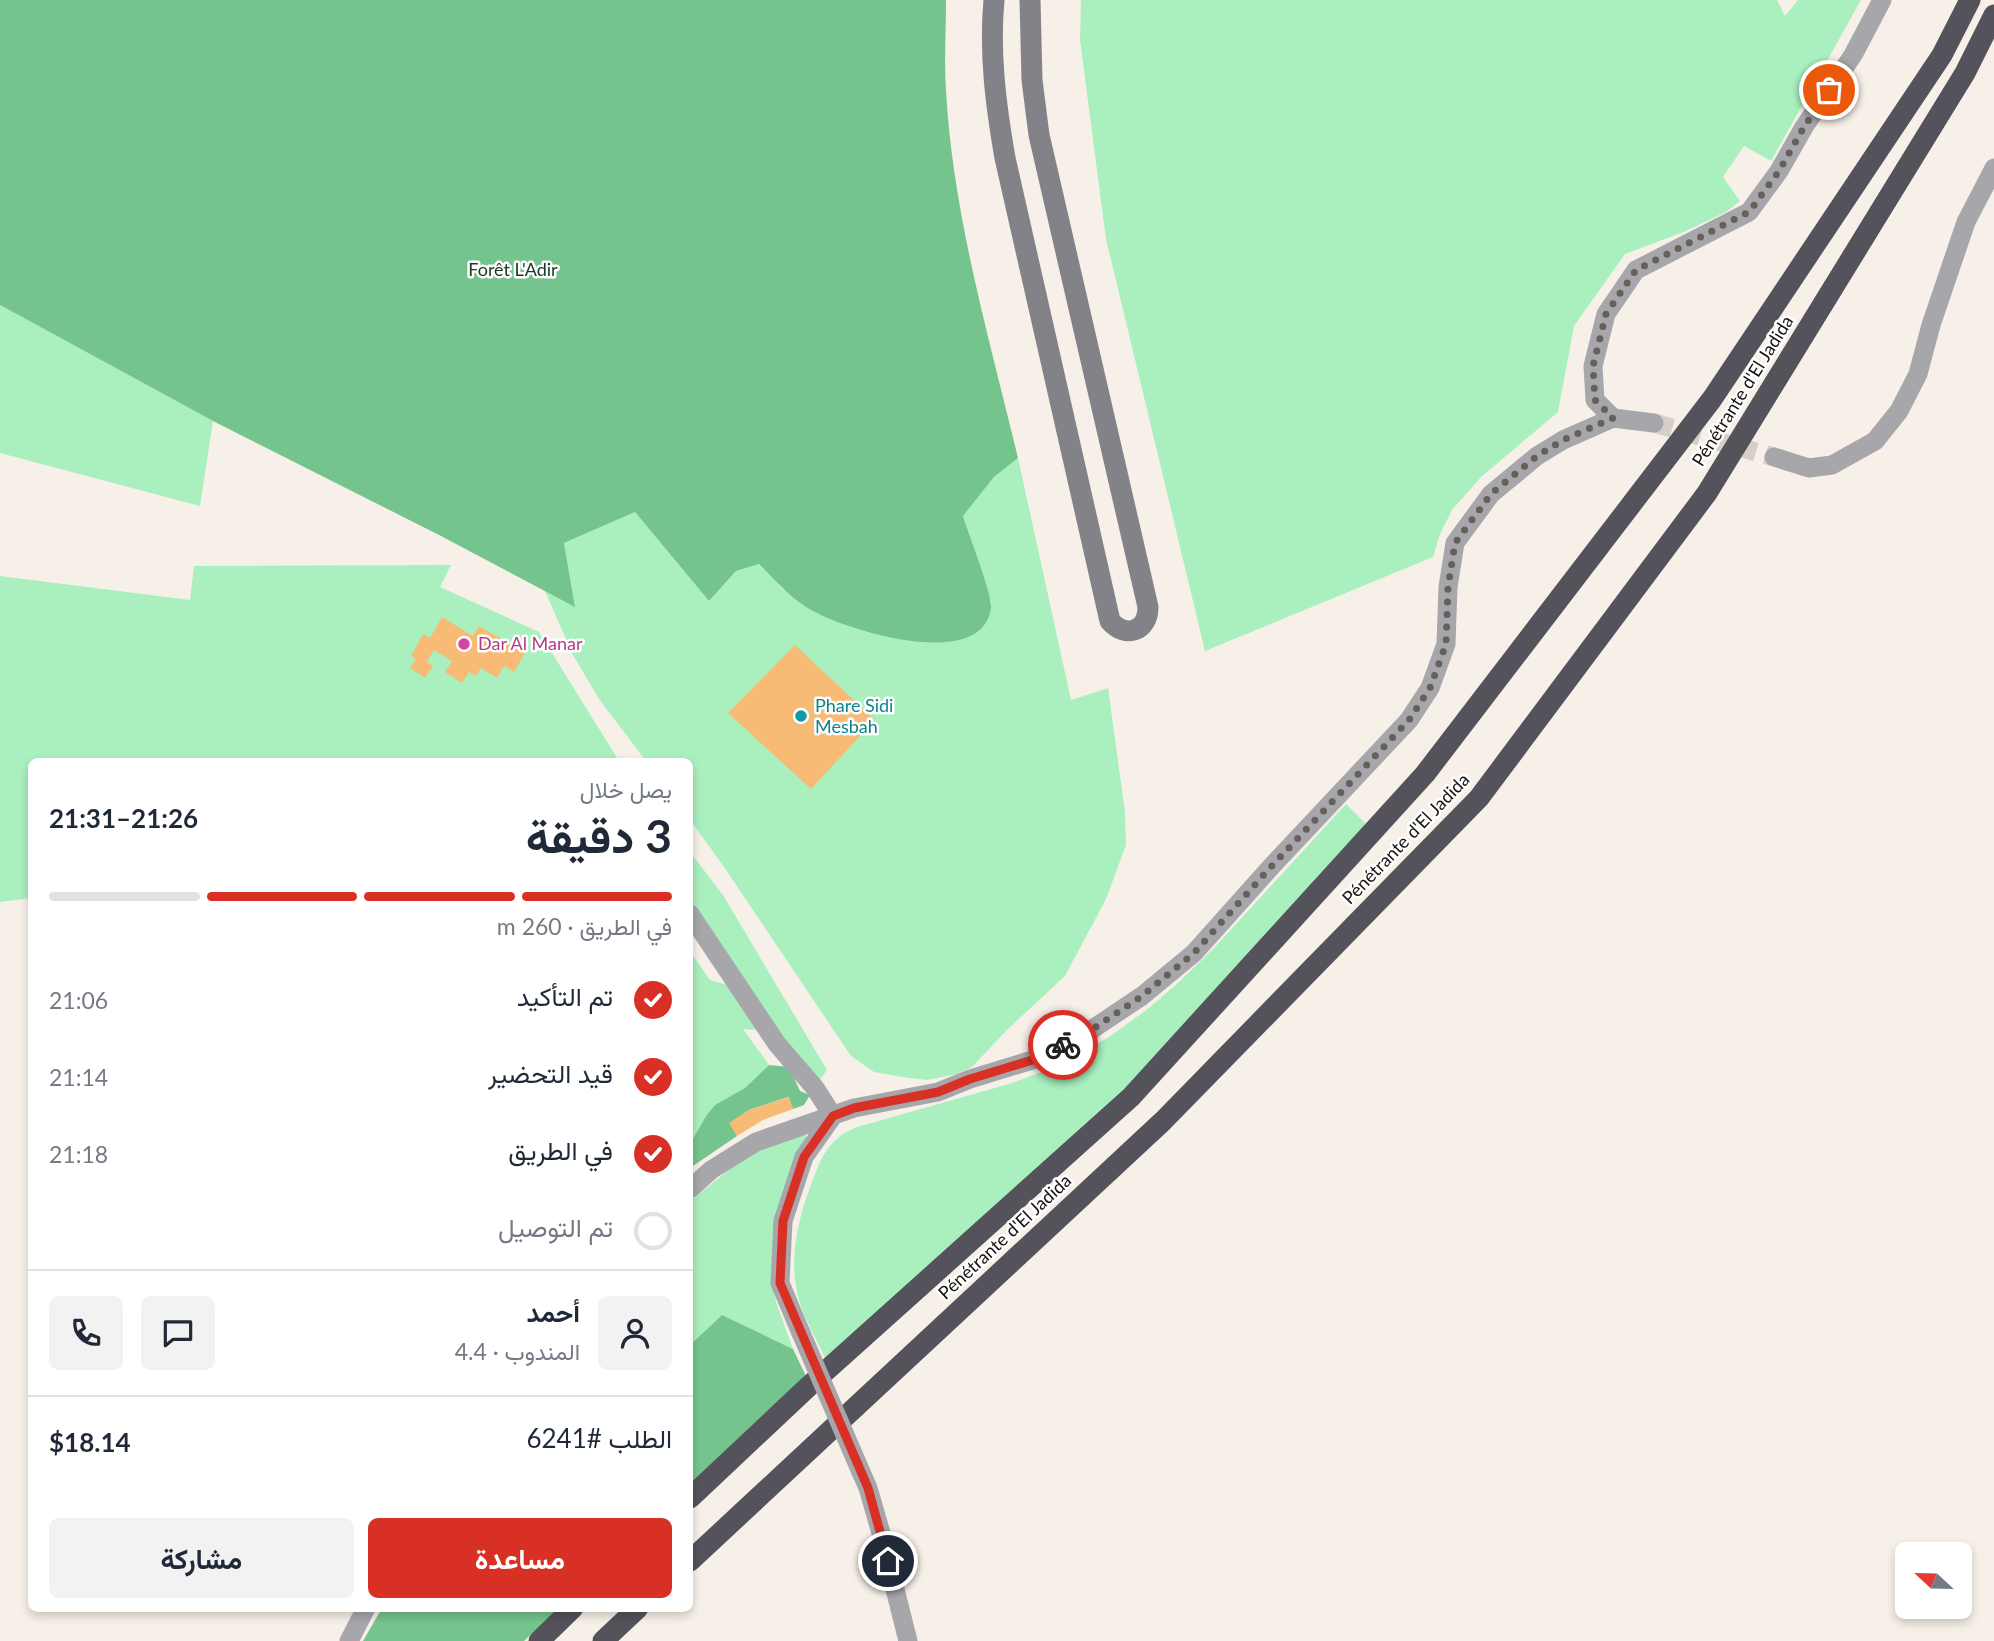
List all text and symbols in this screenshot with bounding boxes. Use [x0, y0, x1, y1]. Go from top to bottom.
pin [1799, 60, 1859, 120]
icon: bag [1810, 71, 1848, 109]
park label: Forêt L'Adir [468, 258, 558, 280]
street label: Pénétrante d'El Jadida [1687, 311, 1797, 470]
place label: Dar Al Manar [478, 632, 583, 654]
marker: Dar Al Manar [456, 636, 472, 652]
place label: Phare Sidi Mesbah [815, 694, 893, 737]
marker: Phare Sidi Mesbah [793, 708, 809, 724]
street label: Pénétrante d'El Jadida [1337, 768, 1473, 908]
text: يصل خلال [580, 775, 672, 803]
text: 21:26–21:31 [49, 802, 198, 834]
text: 3 دقيقة [526, 808, 672, 863]
text: في الطريق · 260 m [497, 912, 672, 940]
text: تم التأكيد [517, 980, 613, 1012]
icon: check [634, 981, 672, 1019]
text: 21:06 [49, 986, 108, 1014]
courier [1028, 1010, 1098, 1080]
icon: bike [1044, 1026, 1082, 1064]
text: قيد التحضير [488, 1057, 613, 1089]
icon: check [634, 1058, 672, 1096]
text: 21:14 [49, 1063, 108, 1091]
text: في الطريق [508, 1134, 613, 1166]
icon: check [634, 1135, 672, 1173]
text: 21:18 [49, 1140, 108, 1168]
street label: Pénétrante d'El Jadida [933, 1169, 1075, 1304]
text: تم التوصيل [498, 1211, 613, 1243]
button: phone [49, 1296, 123, 1370]
button: chat [141, 1296, 215, 1370]
text: أحمد [527, 1296, 580, 1328]
button: person [598, 1296, 672, 1370]
text: المندوب · 4.4 [455, 1337, 580, 1365]
text: الطلب #6241 [526, 1422, 672, 1454]
text: $18.14 [49, 1426, 131, 1458]
button: مشاركة [49, 1518, 354, 1598]
button: مساعدة [368, 1518, 672, 1598]
pin [858, 1531, 918, 1591]
icon: home [869, 1542, 907, 1580]
north arrow [1895, 1542, 1972, 1619]
map controls [1895, 1542, 1972, 1619]

